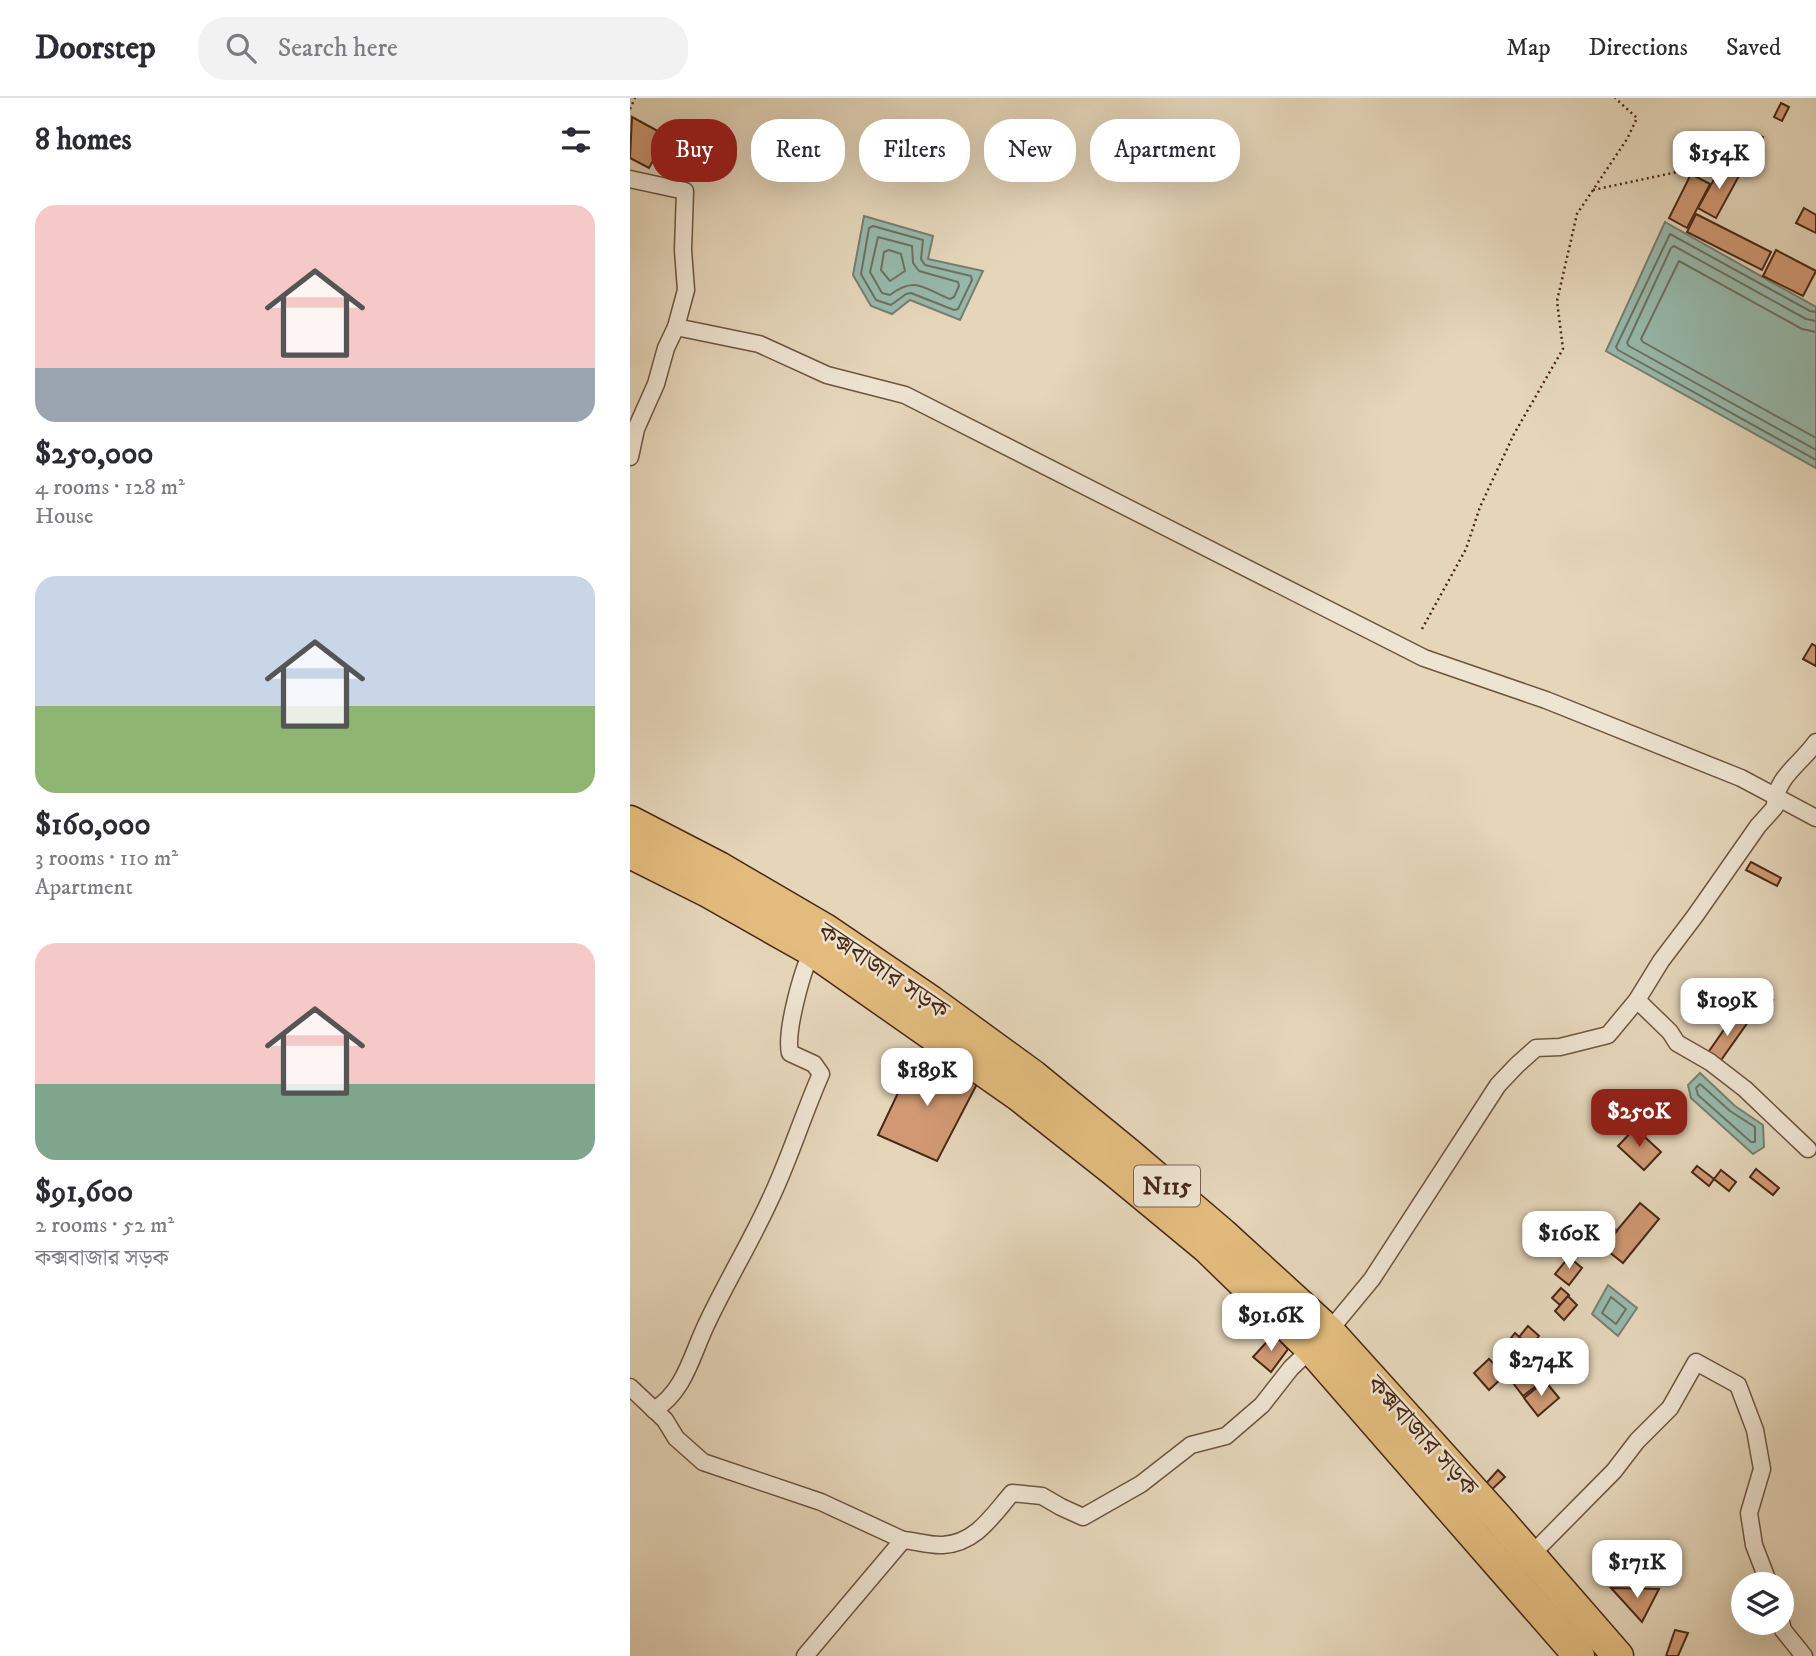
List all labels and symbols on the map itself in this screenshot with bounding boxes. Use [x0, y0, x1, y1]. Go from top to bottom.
pin: $154K [1670, 132, 1768, 191]
street label: কক্সবাজার সড়ক [810, 915, 956, 1028]
pin: $109K [1678, 978, 1776, 1038]
pin: $189K [878, 1048, 976, 1108]
pin: $250K [1590, 1090, 1688, 1149]
road number: N115 [1134, 1166, 1200, 1206]
pin: $160K [1520, 1212, 1618, 1271]
pin: $91.6K [1214, 1294, 1328, 1353]
pin: $274K [1492, 1338, 1590, 1398]
street label: কক্সবাজার সড়ক [1358, 1368, 1486, 1505]
pin: $171K [1588, 1540, 1686, 1600]

